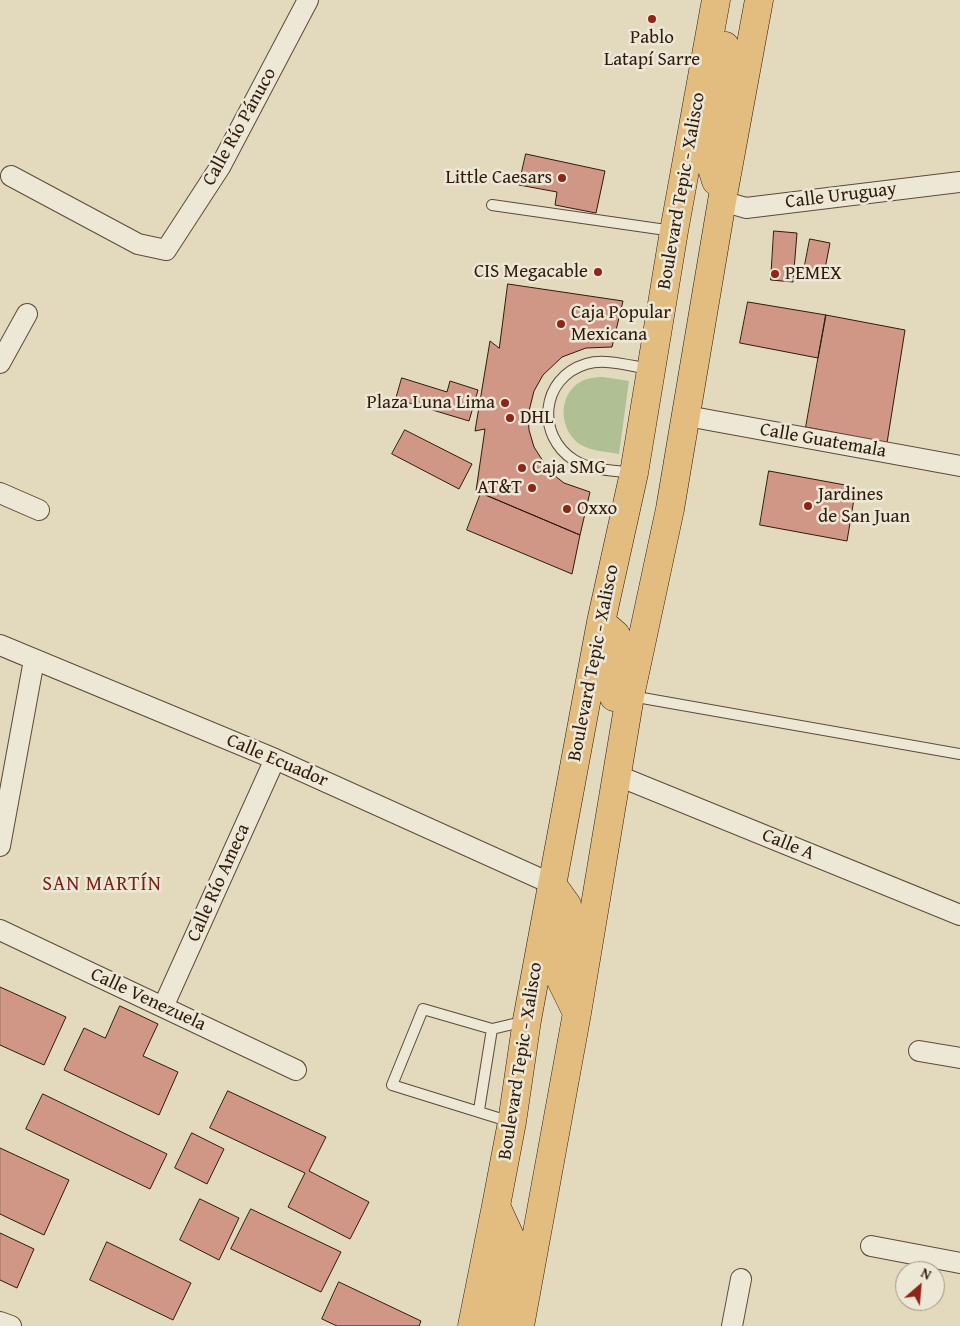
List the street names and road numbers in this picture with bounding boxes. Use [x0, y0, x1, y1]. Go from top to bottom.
street label: Calle Río Pánuco [198, 64, 282, 190]
street label: Boulevard Tepic - Xalisco [653, 91, 711, 291]
street label: Calle Uruguay [784, 178, 898, 214]
street label: Calle Guatemala [758, 419, 888, 463]
street label: Boulevard Tepic - Xalisco [564, 563, 624, 763]
street label: Calle Ecuador [223, 729, 331, 793]
street label: Calle Río Ameca [183, 821, 255, 945]
street label: Calle A [758, 824, 818, 866]
street label: Boulevard Tepic - Xalisco [494, 961, 548, 1161]
street label: Calle Venezuela [87, 963, 209, 1037]

